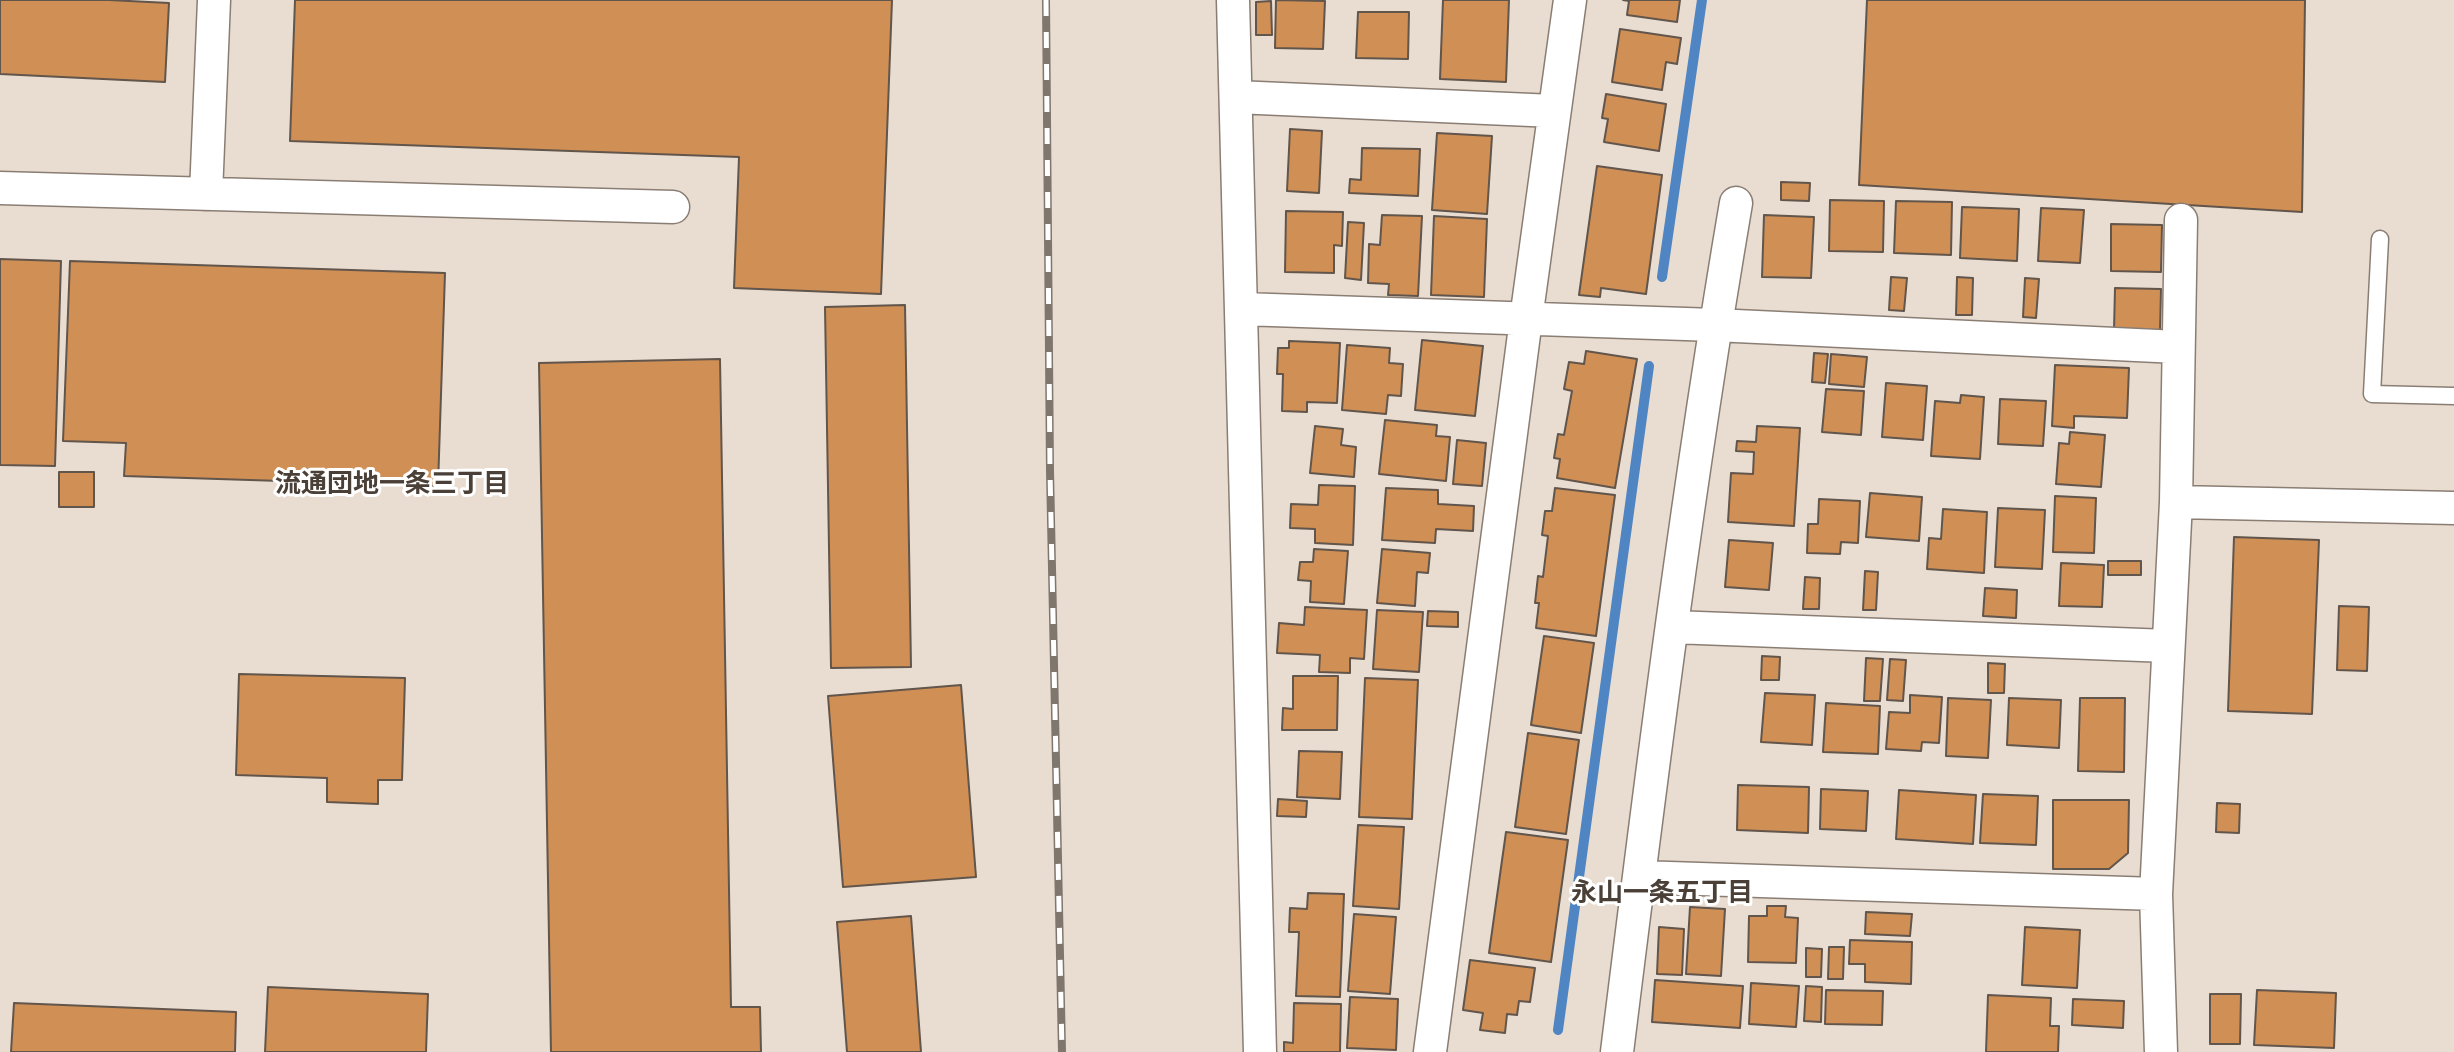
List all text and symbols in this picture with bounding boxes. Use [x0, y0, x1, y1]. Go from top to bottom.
district label: 流通団地一条三丁目 [275, 469, 509, 501]
district label: 永山一条五丁目 [1571, 878, 1753, 910]

